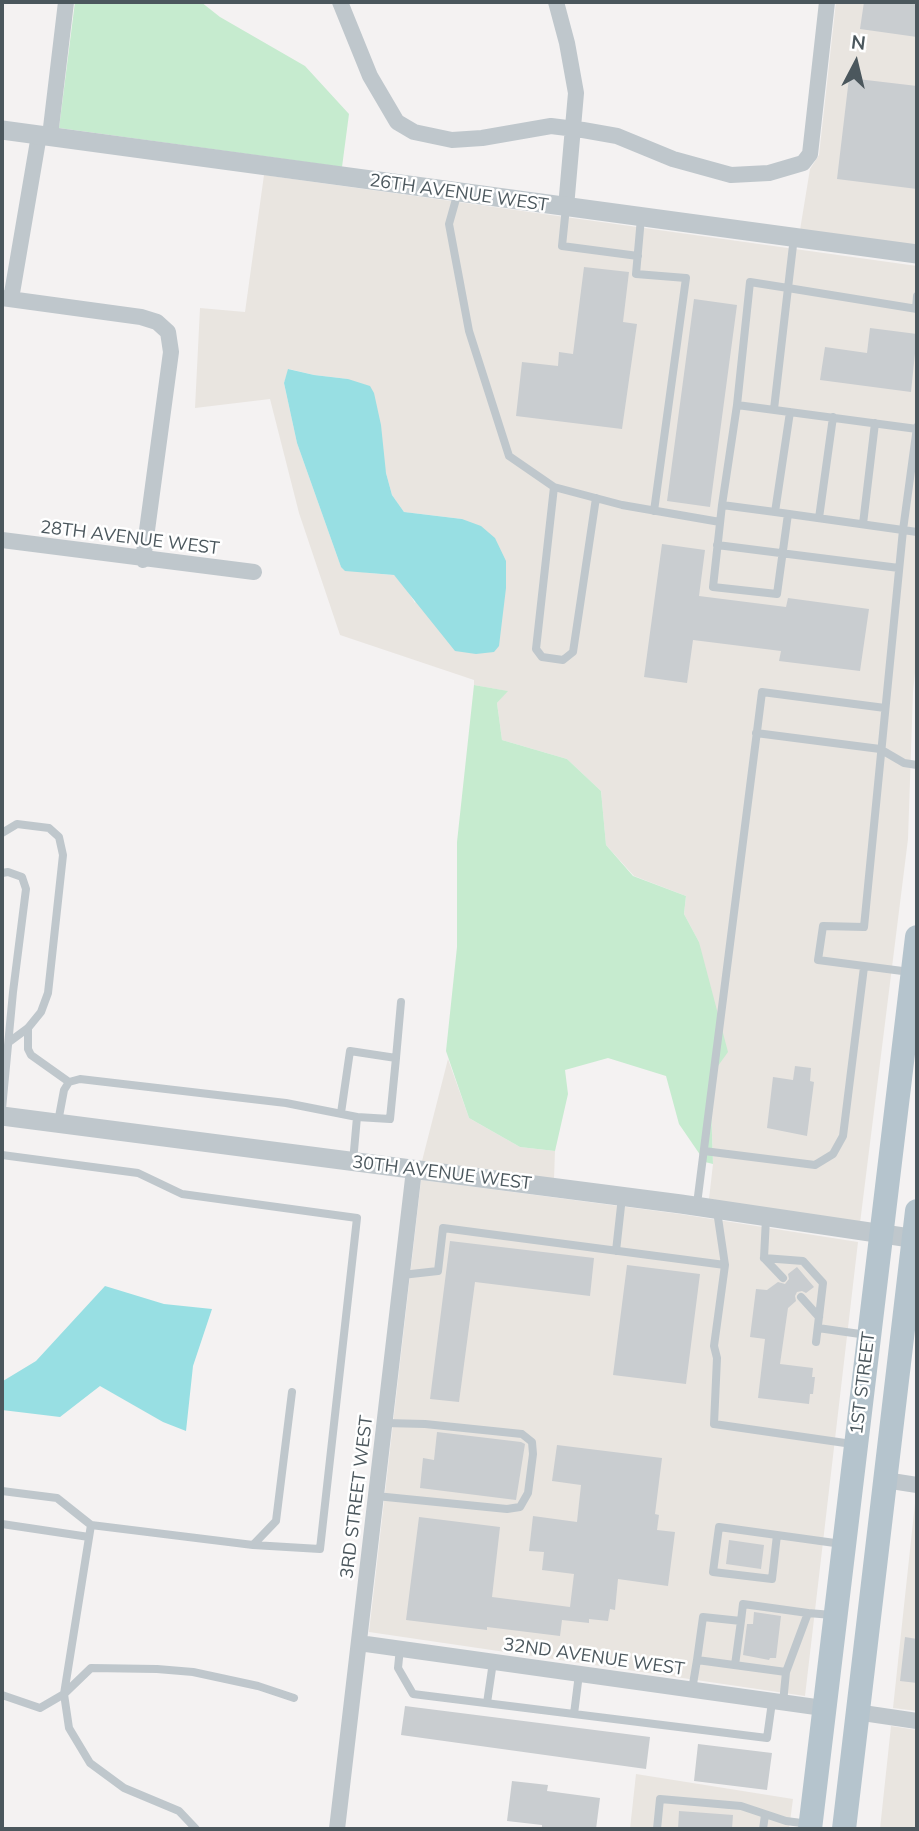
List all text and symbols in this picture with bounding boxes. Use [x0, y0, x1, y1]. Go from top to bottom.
north arrow [821, 28, 891, 98]
text: N [850, 29, 867, 55]
street label: 26TH AVENUE WEST [368, 170, 550, 216]
street label: 28TH AVENUE WEST [39, 516, 221, 560]
street label: 30TH AVENUE WEST [351, 1151, 533, 1195]
street label: 1ST STREET [846, 1330, 880, 1436]
street label: 3RD STREET WEST [336, 1414, 378, 1580]
street label: 32ND AVENUE WEST [502, 1634, 686, 1680]

